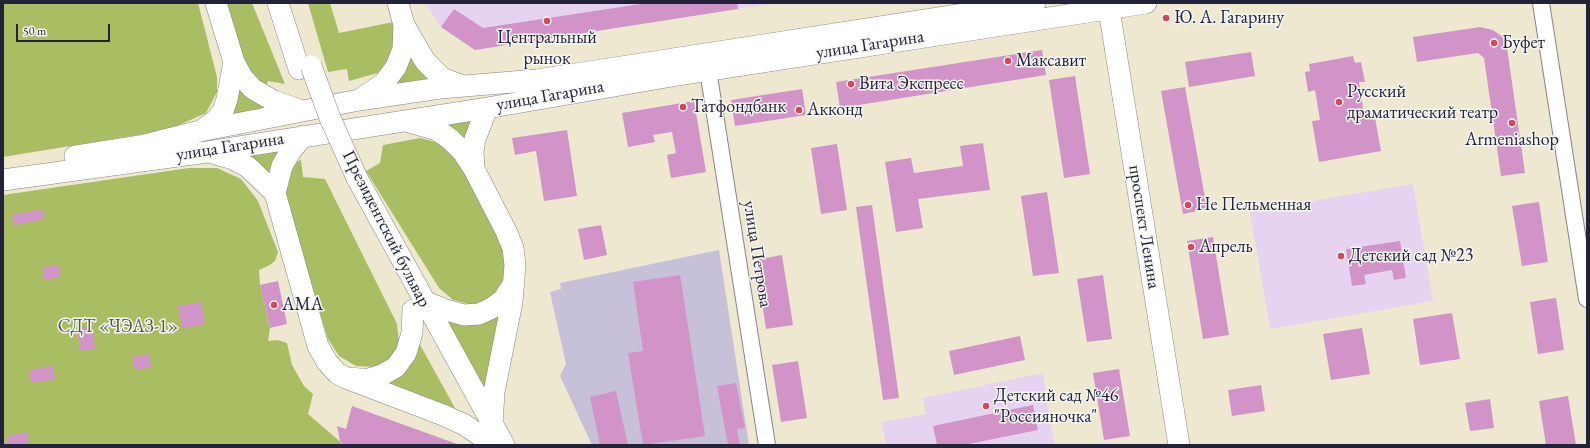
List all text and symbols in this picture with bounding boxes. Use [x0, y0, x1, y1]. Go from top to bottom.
place label: Ю. А. Гагарину [1174, 7, 1284, 29]
marker: Ю. А. Гагарину [1161, 13, 1171, 23]
scale bar [18, 16, 112, 42]
marker: Центральный рынок [542, 16, 552, 26]
text: 50 m [23, 23, 46, 39]
street label: улица Гагарина [814, 26, 926, 64]
place label: Центральный рынок [497, 27, 597, 70]
place label: Буфет [1502, 32, 1545, 54]
marker: Буфет [1489, 38, 1499, 48]
place label: Максавит [1016, 50, 1086, 72]
marker: Максавит [1003, 56, 1013, 66]
place label: Вита Экспресс [859, 73, 964, 95]
street label: улица Гагарина [494, 76, 606, 116]
marker: Вита Экспресс [846, 79, 856, 89]
place label: Русский драматический театр [1347, 81, 1498, 124]
place label: Татфондбанк [691, 96, 786, 118]
marker: Русский драматический театр [1334, 97, 1344, 107]
place label: Акконд [807, 99, 863, 121]
marker: Татфондбанк [678, 102, 688, 112]
marker: Акконд [794, 105, 804, 115]
marker: Armeniashop [1507, 118, 1517, 128]
street label: улица Гагарина [174, 128, 286, 166]
place label: Armeniashop [1465, 129, 1559, 151]
street label: Президентский бульвар [337, 147, 435, 311]
street label: проспект Ленина [1124, 163, 1164, 291]
place label: Не Пельменная [1196, 194, 1311, 216]
street label: улица Петрова [738, 199, 776, 309]
marker: Не Пельменная [1183, 200, 1193, 210]
place label: Апрель [1199, 236, 1253, 258]
marker: Апрель [1186, 242, 1196, 252]
place label: Детский сад №23 [1349, 245, 1473, 267]
marker: Детский сад №23 [1336, 251, 1346, 261]
place label: АМА [282, 294, 323, 316]
marker: АМА [269, 300, 279, 310]
park label: СДТ «ЧЭАЗ-1» [58, 316, 178, 338]
place label: Детский сад №46 "Россияночка" [994, 385, 1118, 428]
marker: Детский сад №46 "Россияночка" [981, 401, 991, 411]

